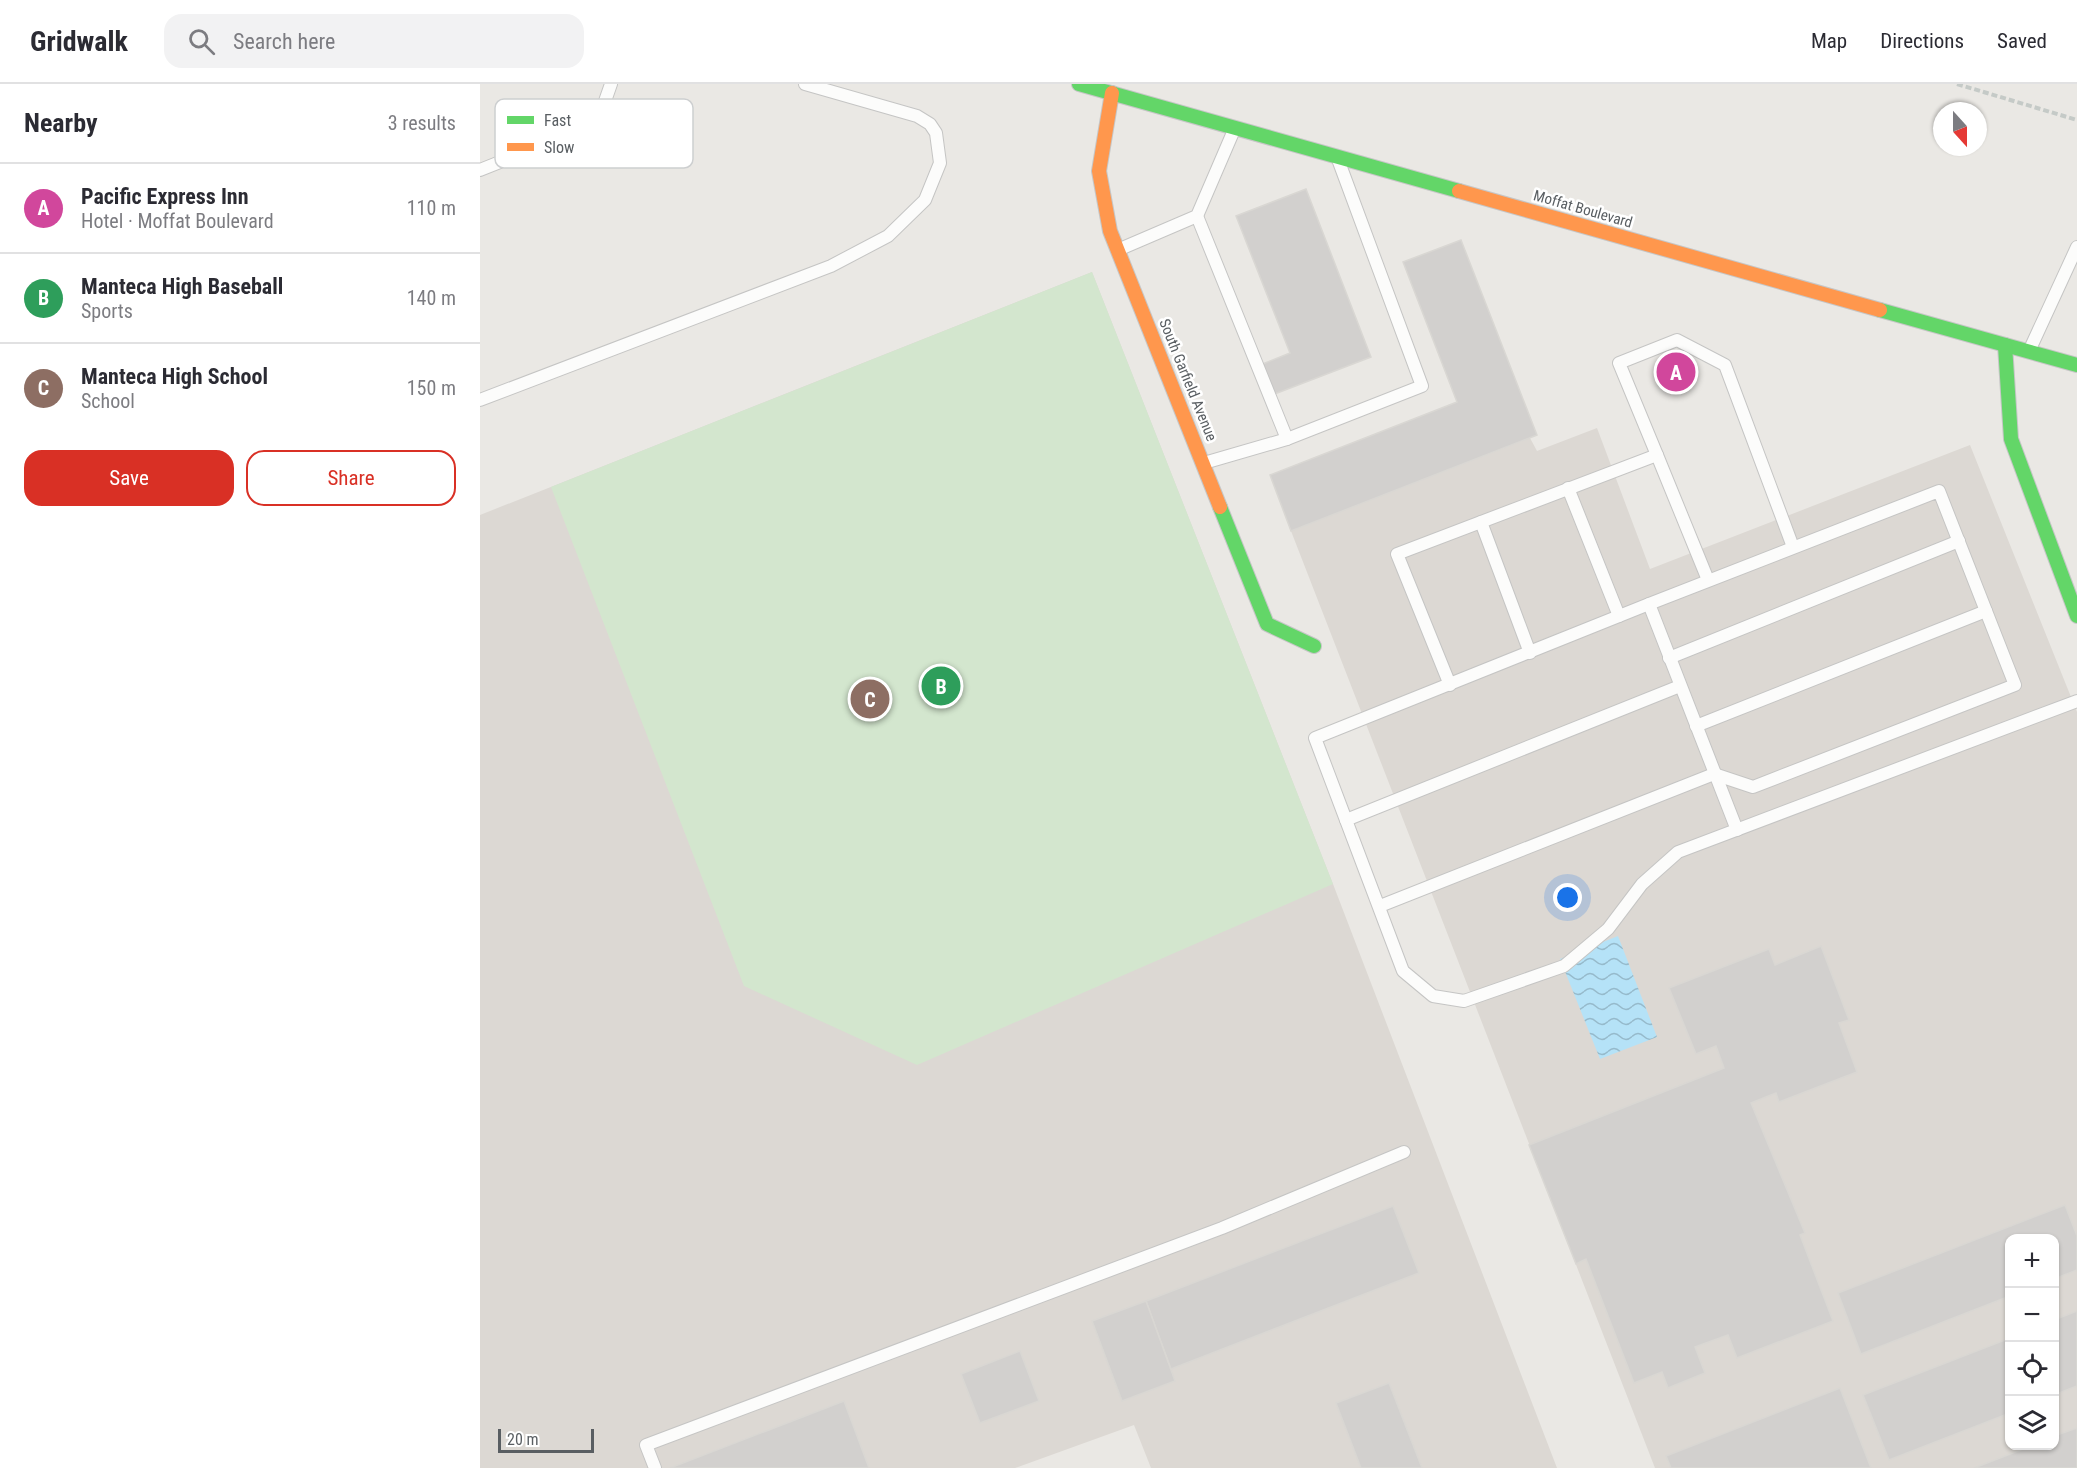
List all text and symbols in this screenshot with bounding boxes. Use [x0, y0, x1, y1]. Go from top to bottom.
search box [164, 14, 584, 68]
text: Gridwalk [30, 25, 128, 58]
icon: search [185, 25, 218, 58]
text: Search here [233, 29, 335, 54]
text: Map [1811, 29, 1847, 53]
text: Directions [1880, 29, 1964, 53]
text: Saved [1997, 29, 2047, 53]
legend [495, 99, 693, 168]
north arrow [1933, 102, 1987, 156]
text: Nearby [24, 108, 98, 138]
text: 3 results [388, 111, 456, 135]
text: Fast [544, 111, 571, 130]
text: Slow [544, 138, 574, 157]
text: Pacific Express Inn [81, 184, 248, 209]
street label: Moffat Boulevard [1531, 186, 1635, 232]
text: A [38, 196, 49, 220]
text: 110 m [407, 196, 456, 220]
text: Hotel · Moffat Boulevard [81, 209, 274, 233]
text: Manteca High Baseball [81, 274, 283, 299]
text: B [38, 286, 49, 310]
text: 140 m [407, 286, 456, 310]
text: Sports [81, 299, 133, 323]
street label: South Garfield Avenue [1155, 316, 1221, 444]
pin: A [1656, 350, 1696, 394]
text: Manteca High School [81, 364, 268, 389]
text: C [38, 376, 49, 400]
text: 150 m [407, 376, 456, 400]
text: School [81, 389, 135, 413]
button: Save [24, 450, 234, 506]
button: Share [246, 450, 456, 506]
pin: B [922, 664, 960, 708]
pin: C [850, 676, 890, 722]
your location [1553, 883, 1582, 912]
map controls [2005, 1234, 2059, 1450]
button: + [2005, 1234, 2059, 1288]
button: − [2005, 1288, 2059, 1342]
button: locate [2005, 1342, 2059, 1396]
button: layers [2005, 1396, 2059, 1450]
scale bar [498, 1426, 594, 1454]
text: 20 m [507, 1430, 539, 1449]

